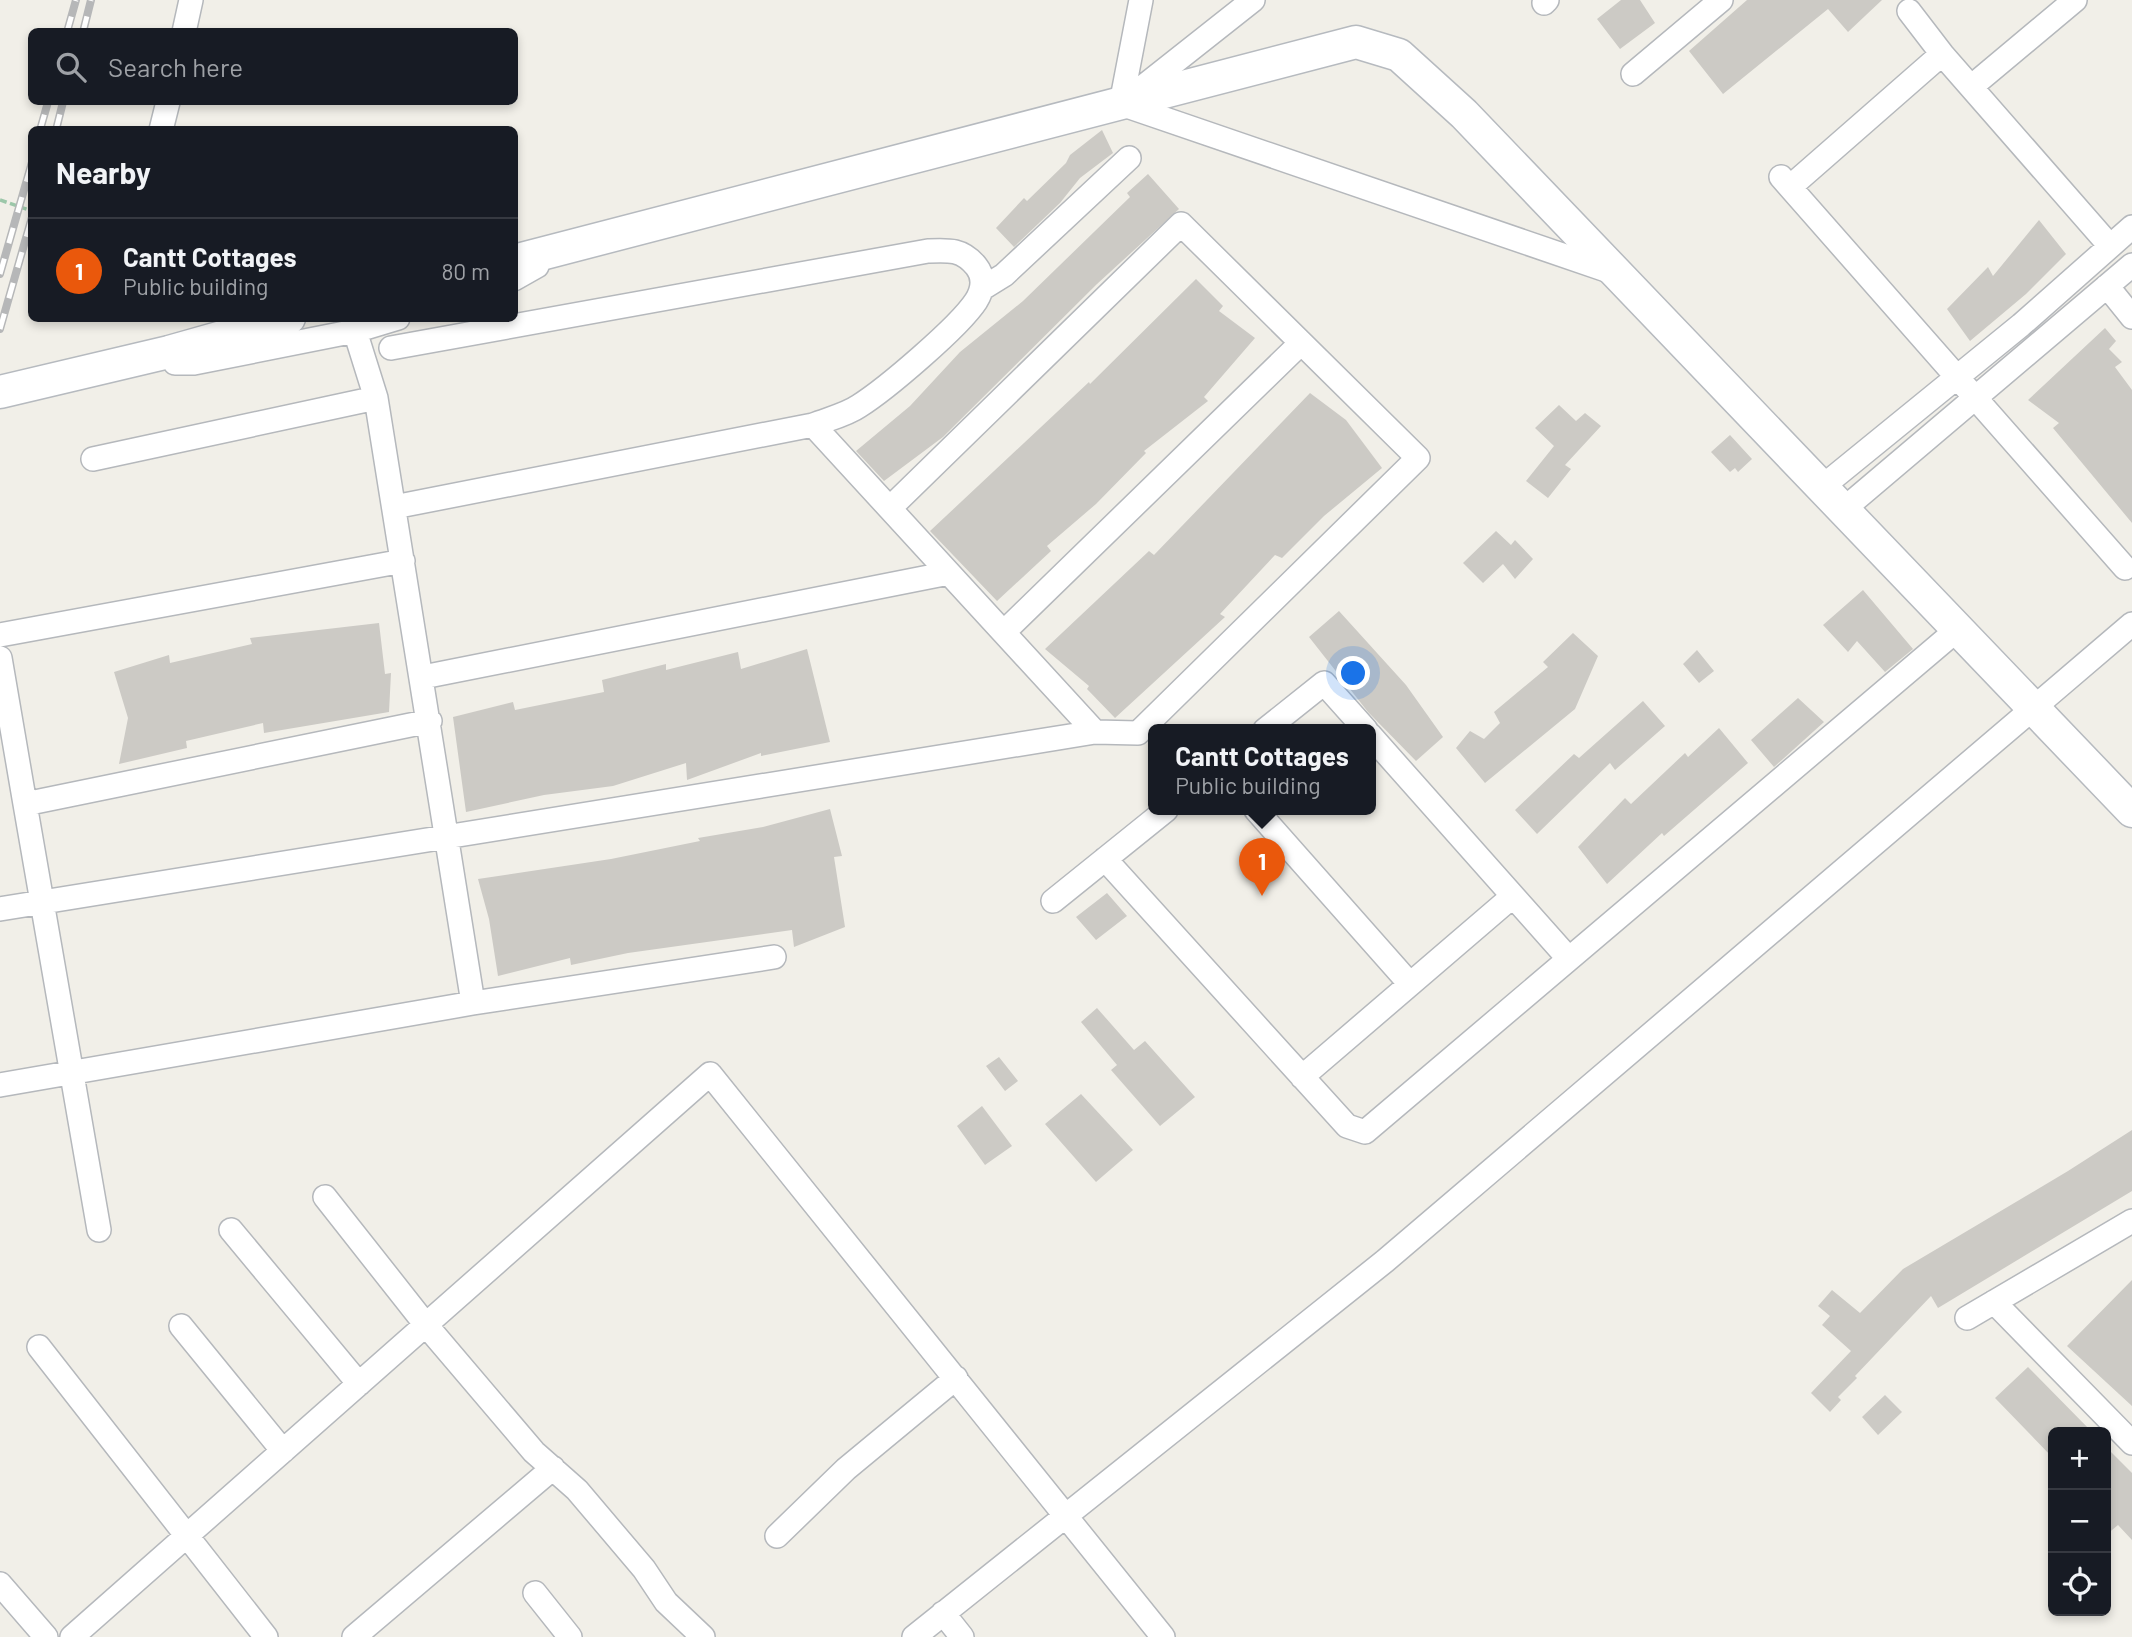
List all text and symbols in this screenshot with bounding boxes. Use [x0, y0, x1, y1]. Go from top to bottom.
search box [28, 28, 518, 105]
icon: search [52, 48, 90, 86]
text: Search here [108, 51, 243, 82]
text: Nearby [56, 154, 151, 190]
text: Cantt Cottages [123, 241, 297, 272]
text: 1 [75, 257, 83, 285]
text: 80 m [441, 257, 490, 285]
text: Public building [123, 272, 268, 300]
your location [1336, 656, 1370, 690]
popup [1148, 724, 1376, 815]
text: Cantt Cottages [1175, 740, 1349, 771]
text: Public building [1175, 771, 1321, 799]
pin: 1 [1239, 838, 1285, 896]
map controls [2048, 1427, 2111, 1616]
button: + [2048, 1427, 2111, 1490]
button: − [2048, 1490, 2111, 1553]
button: locate [2048, 1553, 2111, 1616]

